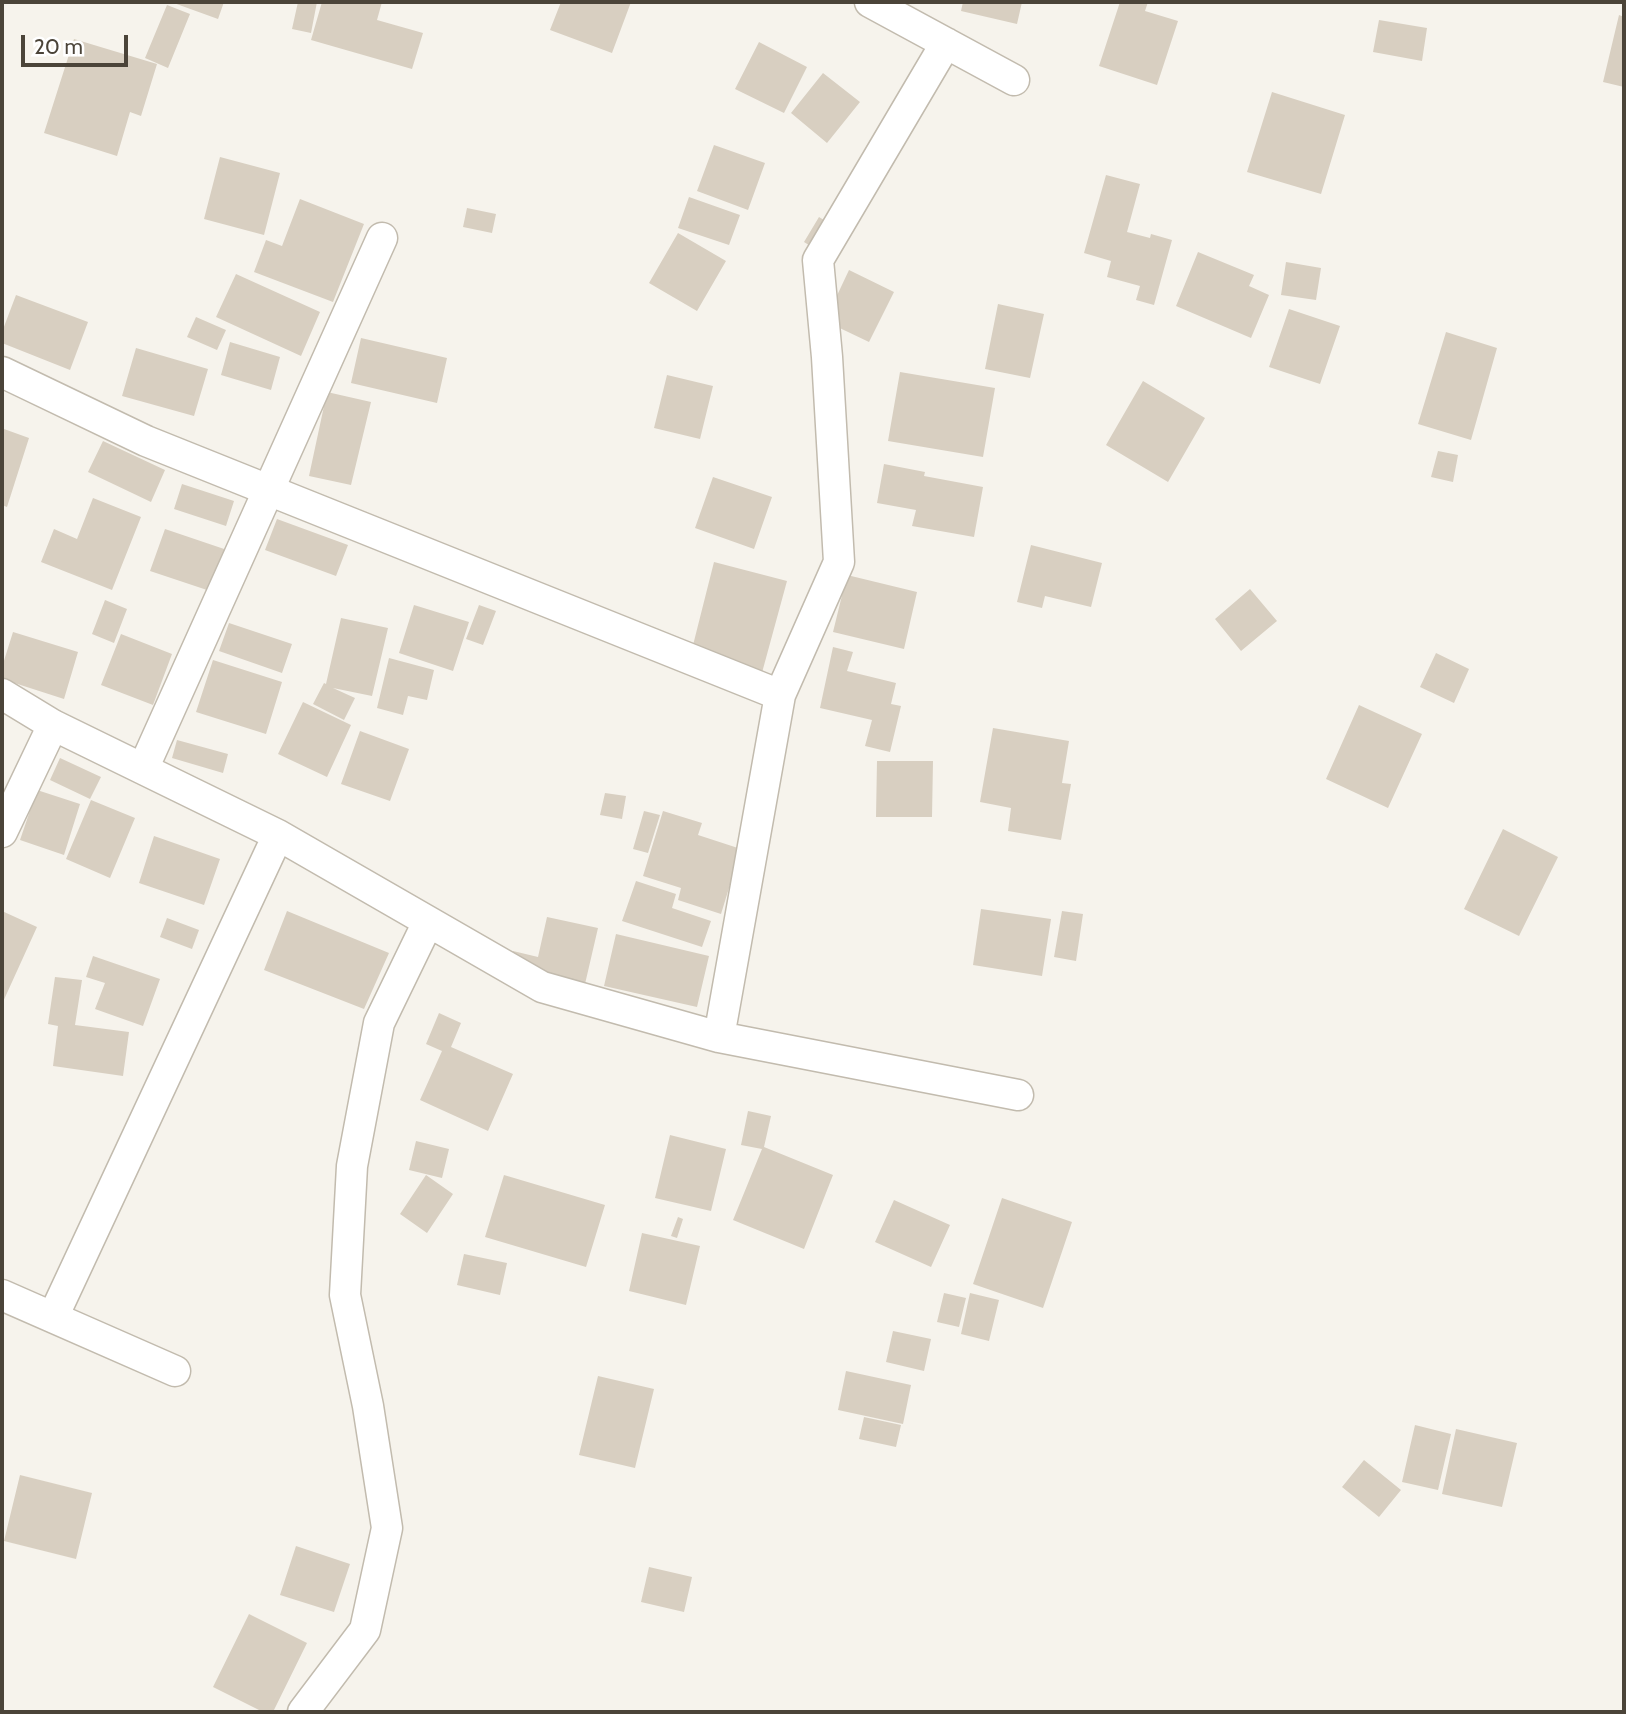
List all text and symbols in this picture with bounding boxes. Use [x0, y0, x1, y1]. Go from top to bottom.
scale bar [24, 21, 131, 65]
text: 20 m [34, 34, 83, 59]

